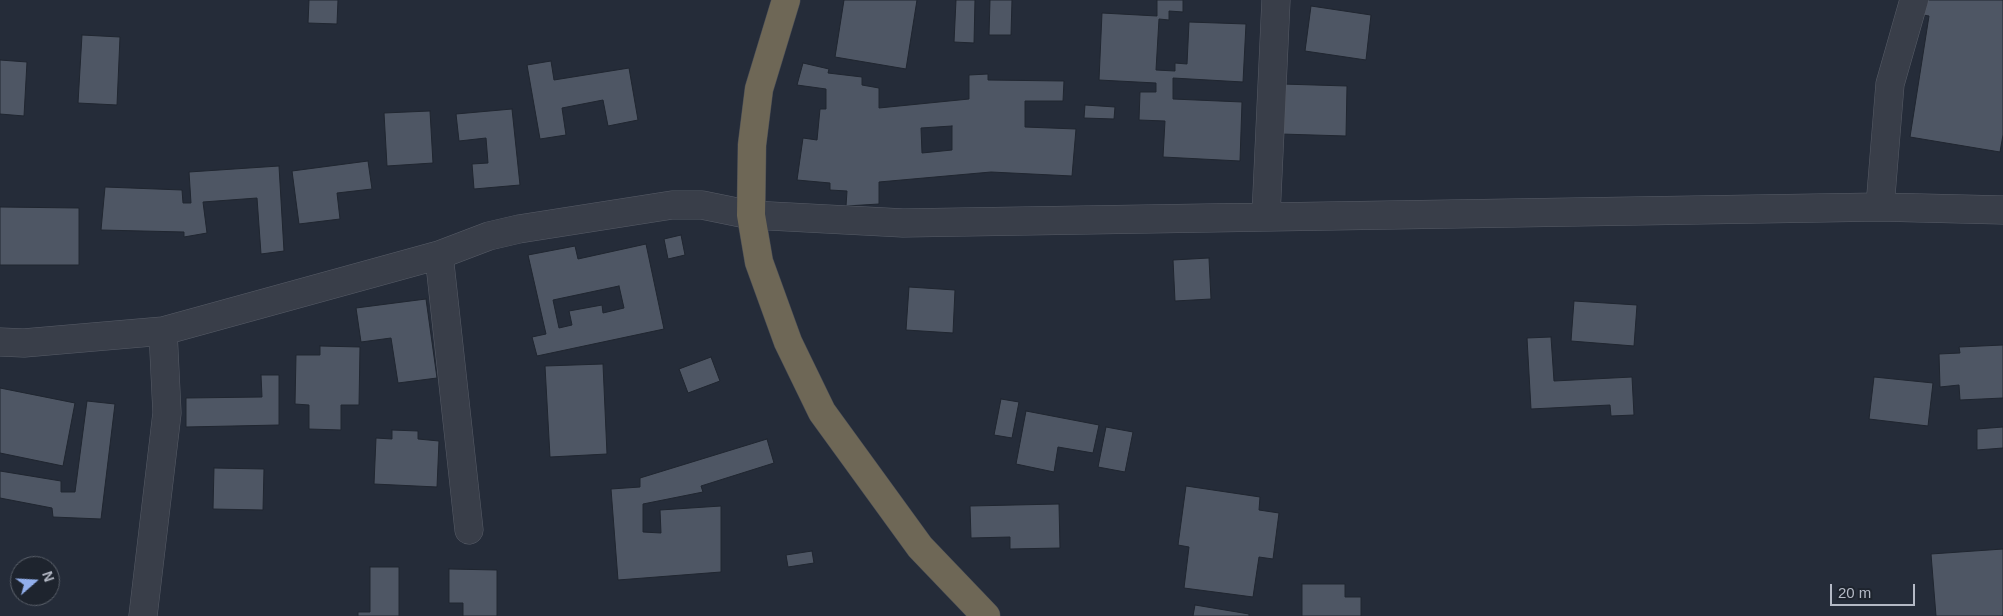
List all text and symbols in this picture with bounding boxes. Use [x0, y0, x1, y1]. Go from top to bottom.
north arrow [10, 556, 60, 606]
text: N [39, 569, 57, 584]
scale bar [1833, 574, 1918, 606]
text: 20 m [1838, 584, 1871, 601]

